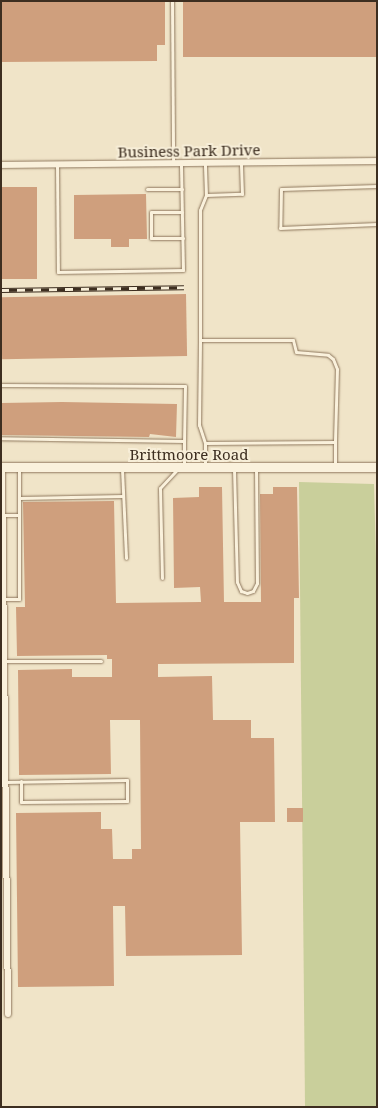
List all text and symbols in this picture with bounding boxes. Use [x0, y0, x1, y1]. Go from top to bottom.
street label: Business Park Drive [117, 141, 261, 161]
street label: Brittmoore Road [130, 446, 248, 464]

